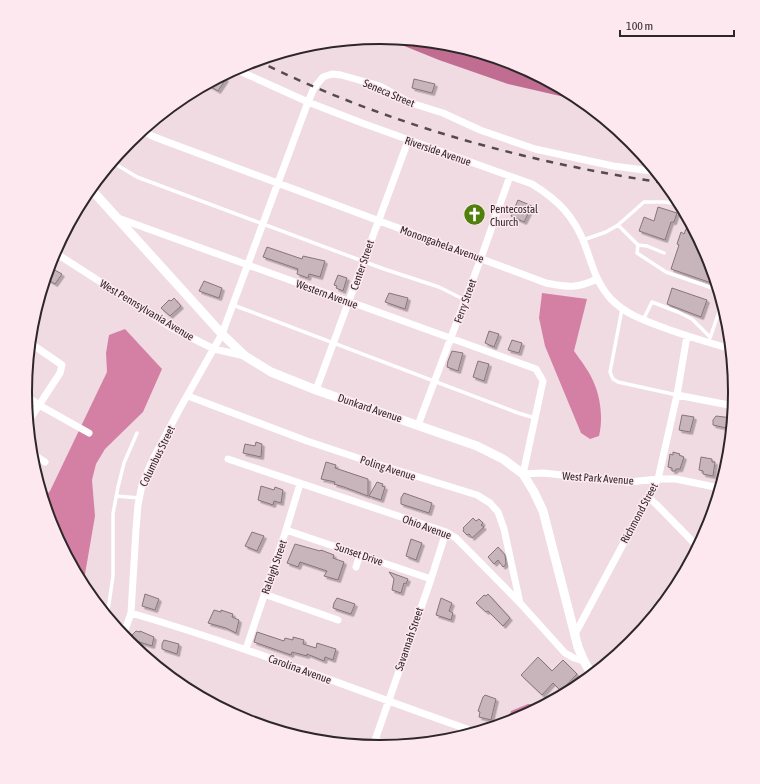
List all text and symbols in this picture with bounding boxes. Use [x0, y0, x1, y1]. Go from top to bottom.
scale bar [620, 12, 734, 38]
text: 100 m [626, 19, 653, 33]
street label: Seneca Street [361, 77, 417, 109]
street label: Riverside Avenue [403, 134, 473, 168]
church icon: Pentecostal Church [462, 202, 488, 228]
place label: Pentecostal Church [490, 203, 538, 228]
street label: Monongahela Avenue [398, 223, 486, 265]
street label: Center Street [348, 238, 376, 292]
street label: West Pennsylvania Avenue [98, 277, 196, 343]
street label: Western Avenue [294, 277, 360, 311]
street label: Ferry Street [452, 277, 478, 325]
street label: Dunkard Avenue [336, 391, 404, 425]
street label: Columbus Street [137, 424, 177, 488]
street label: Poling Avenue [359, 453, 417, 483]
street label: West Park Avenue [562, 470, 634, 486]
street label: Richmond Street [618, 481, 660, 545]
street label: Ohio Avenue [401, 513, 453, 541]
street label: Raleigh Street [259, 538, 289, 596]
street label: Sunset Drive [333, 540, 385, 568]
street label: Savannah Street [393, 606, 425, 672]
street label: Carolina Avenue [267, 652, 333, 686]

